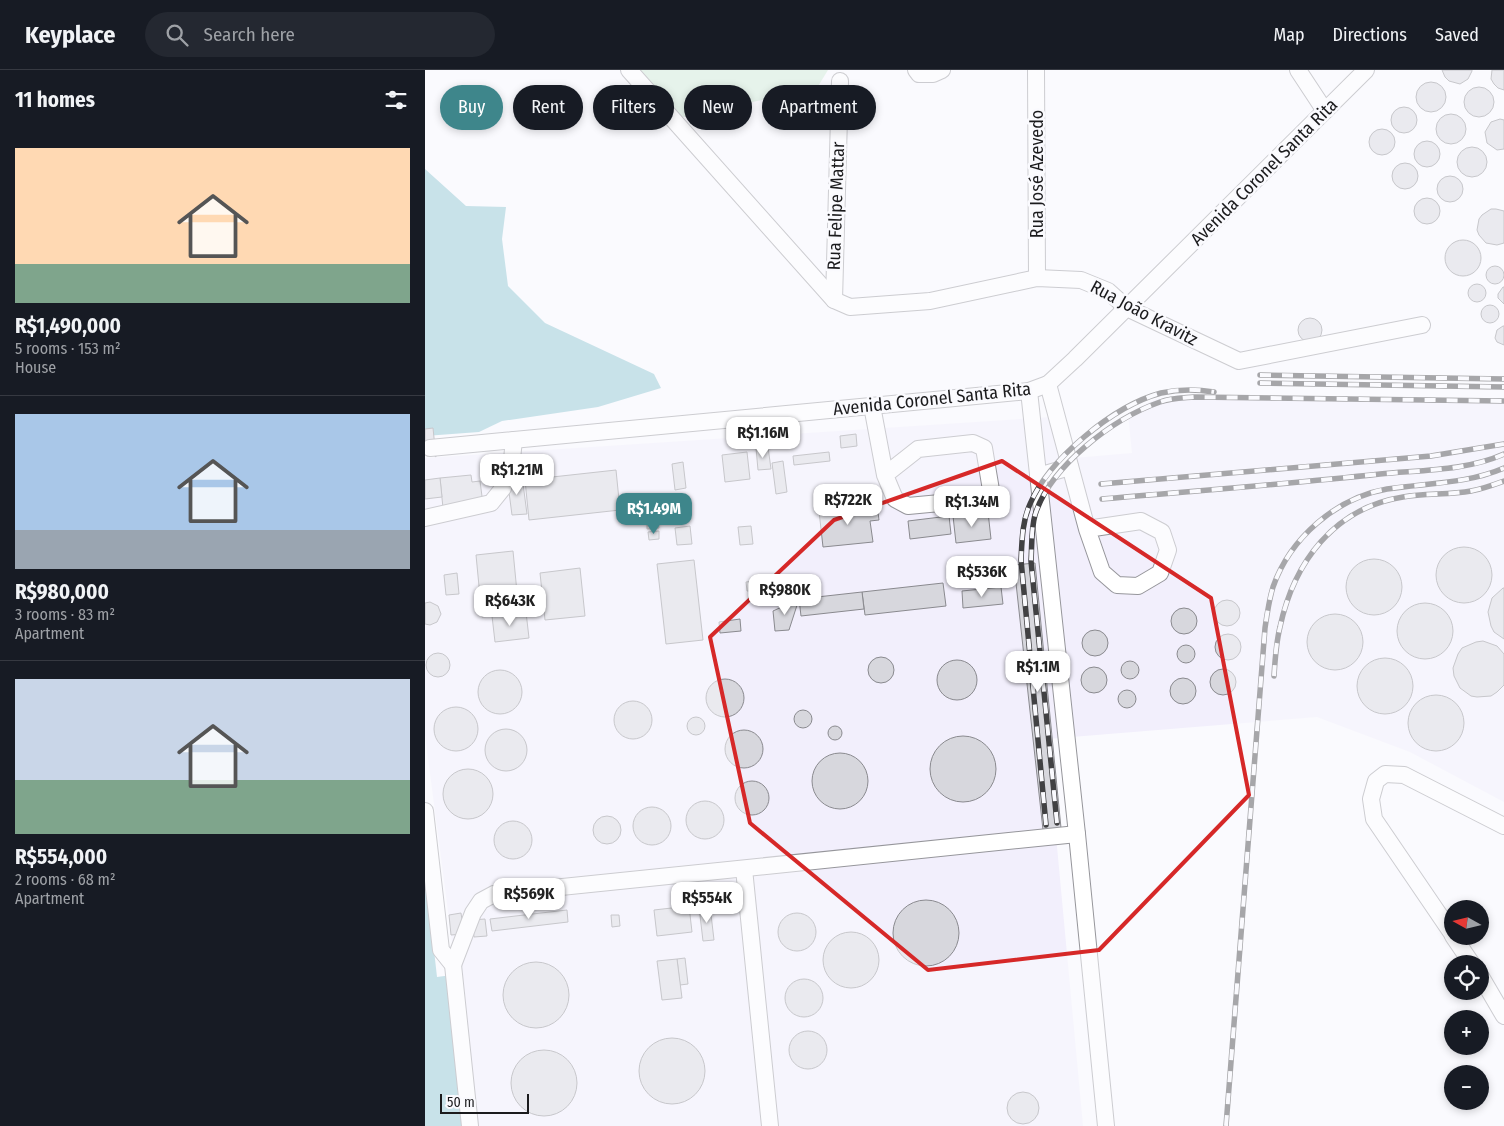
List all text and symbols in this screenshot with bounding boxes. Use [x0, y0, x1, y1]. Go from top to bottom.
search box [145, 12, 495, 57]
text: Keyplace [25, 21, 115, 49]
icon: search [163, 21, 191, 49]
text: Search here [203, 23, 295, 46]
text: Map [1273, 24, 1305, 46]
text: Directions [1333, 24, 1407, 46]
text: Saved [1435, 24, 1479, 46]
chip: Buy [440, 85, 503, 130]
chip: Rent [513, 85, 583, 130]
chip: Filters [593, 85, 674, 130]
chip: New [684, 85, 752, 130]
chip: Apartment [762, 85, 876, 130]
icon: filters [382, 86, 410, 114]
text: 11 homes [15, 87, 95, 113]
street label: Avenida Coronel Santa Rita [1186, 94, 1342, 250]
street label: Rua José Azevedo [1026, 110, 1048, 238]
street label: Rua Felipe Mattar [823, 141, 849, 271]
icon: home [168, 181, 258, 271]
street label: Rua João Kravitz [1087, 276, 1201, 350]
text: R$1,490,000 [15, 313, 121, 339]
text: 5 rooms · 153 m² [15, 339, 121, 358]
text: House [15, 358, 56, 377]
street label: Avenida Coronel Santa Rita [832, 378, 1032, 420]
pin: R$1.16M [717, 416, 809, 459]
text: R$1.16M [737, 423, 789, 442]
icon: home [168, 446, 258, 536]
pin: R$1.21M [471, 454, 563, 496]
text: R$1.21M [491, 460, 543, 479]
pin: R$722K [807, 484, 889, 526]
pin: R$1.34M [926, 486, 1018, 528]
text: R$722K [824, 490, 872, 509]
pin: R$1.49M [608, 492, 700, 535]
text: R$1.34M [945, 492, 999, 511]
text: R$1.49M [627, 499, 681, 518]
pin: R$536K [941, 556, 1023, 598]
text: R$536K [957, 562, 1007, 581]
pin: R$980K [744, 574, 826, 616]
text: R$980,000 [15, 579, 109, 605]
text: R$980K [759, 580, 811, 599]
pin: R$643K [469, 584, 551, 627]
text: R$643K [485, 591, 535, 610]
text: 3 rooms · 83 m² [15, 605, 115, 624]
text: Apartment [15, 624, 84, 643]
pin: R$1.1M [997, 650, 1079, 693]
text: R$1.1M [1016, 657, 1060, 676]
icon: home [168, 711, 258, 801]
text: R$554,000 [15, 844, 107, 870]
text: 2 rooms · 68 m² [15, 870, 116, 889]
pin: R$569K [488, 878, 570, 920]
pin: R$554K [666, 882, 748, 924]
text: R$569K [504, 884, 554, 903]
text: R$554K [682, 888, 732, 907]
text: Apartment [15, 889, 84, 908]
north arrow [1444, 900, 1489, 945]
map controls [1444, 900, 1489, 1110]
button: locate [1444, 955, 1489, 1000]
button: + [1444, 1010, 1489, 1055]
button: − [1444, 1065, 1489, 1110]
scale bar [440, 1091, 529, 1114]
text: 50 m [447, 1094, 475, 1111]

